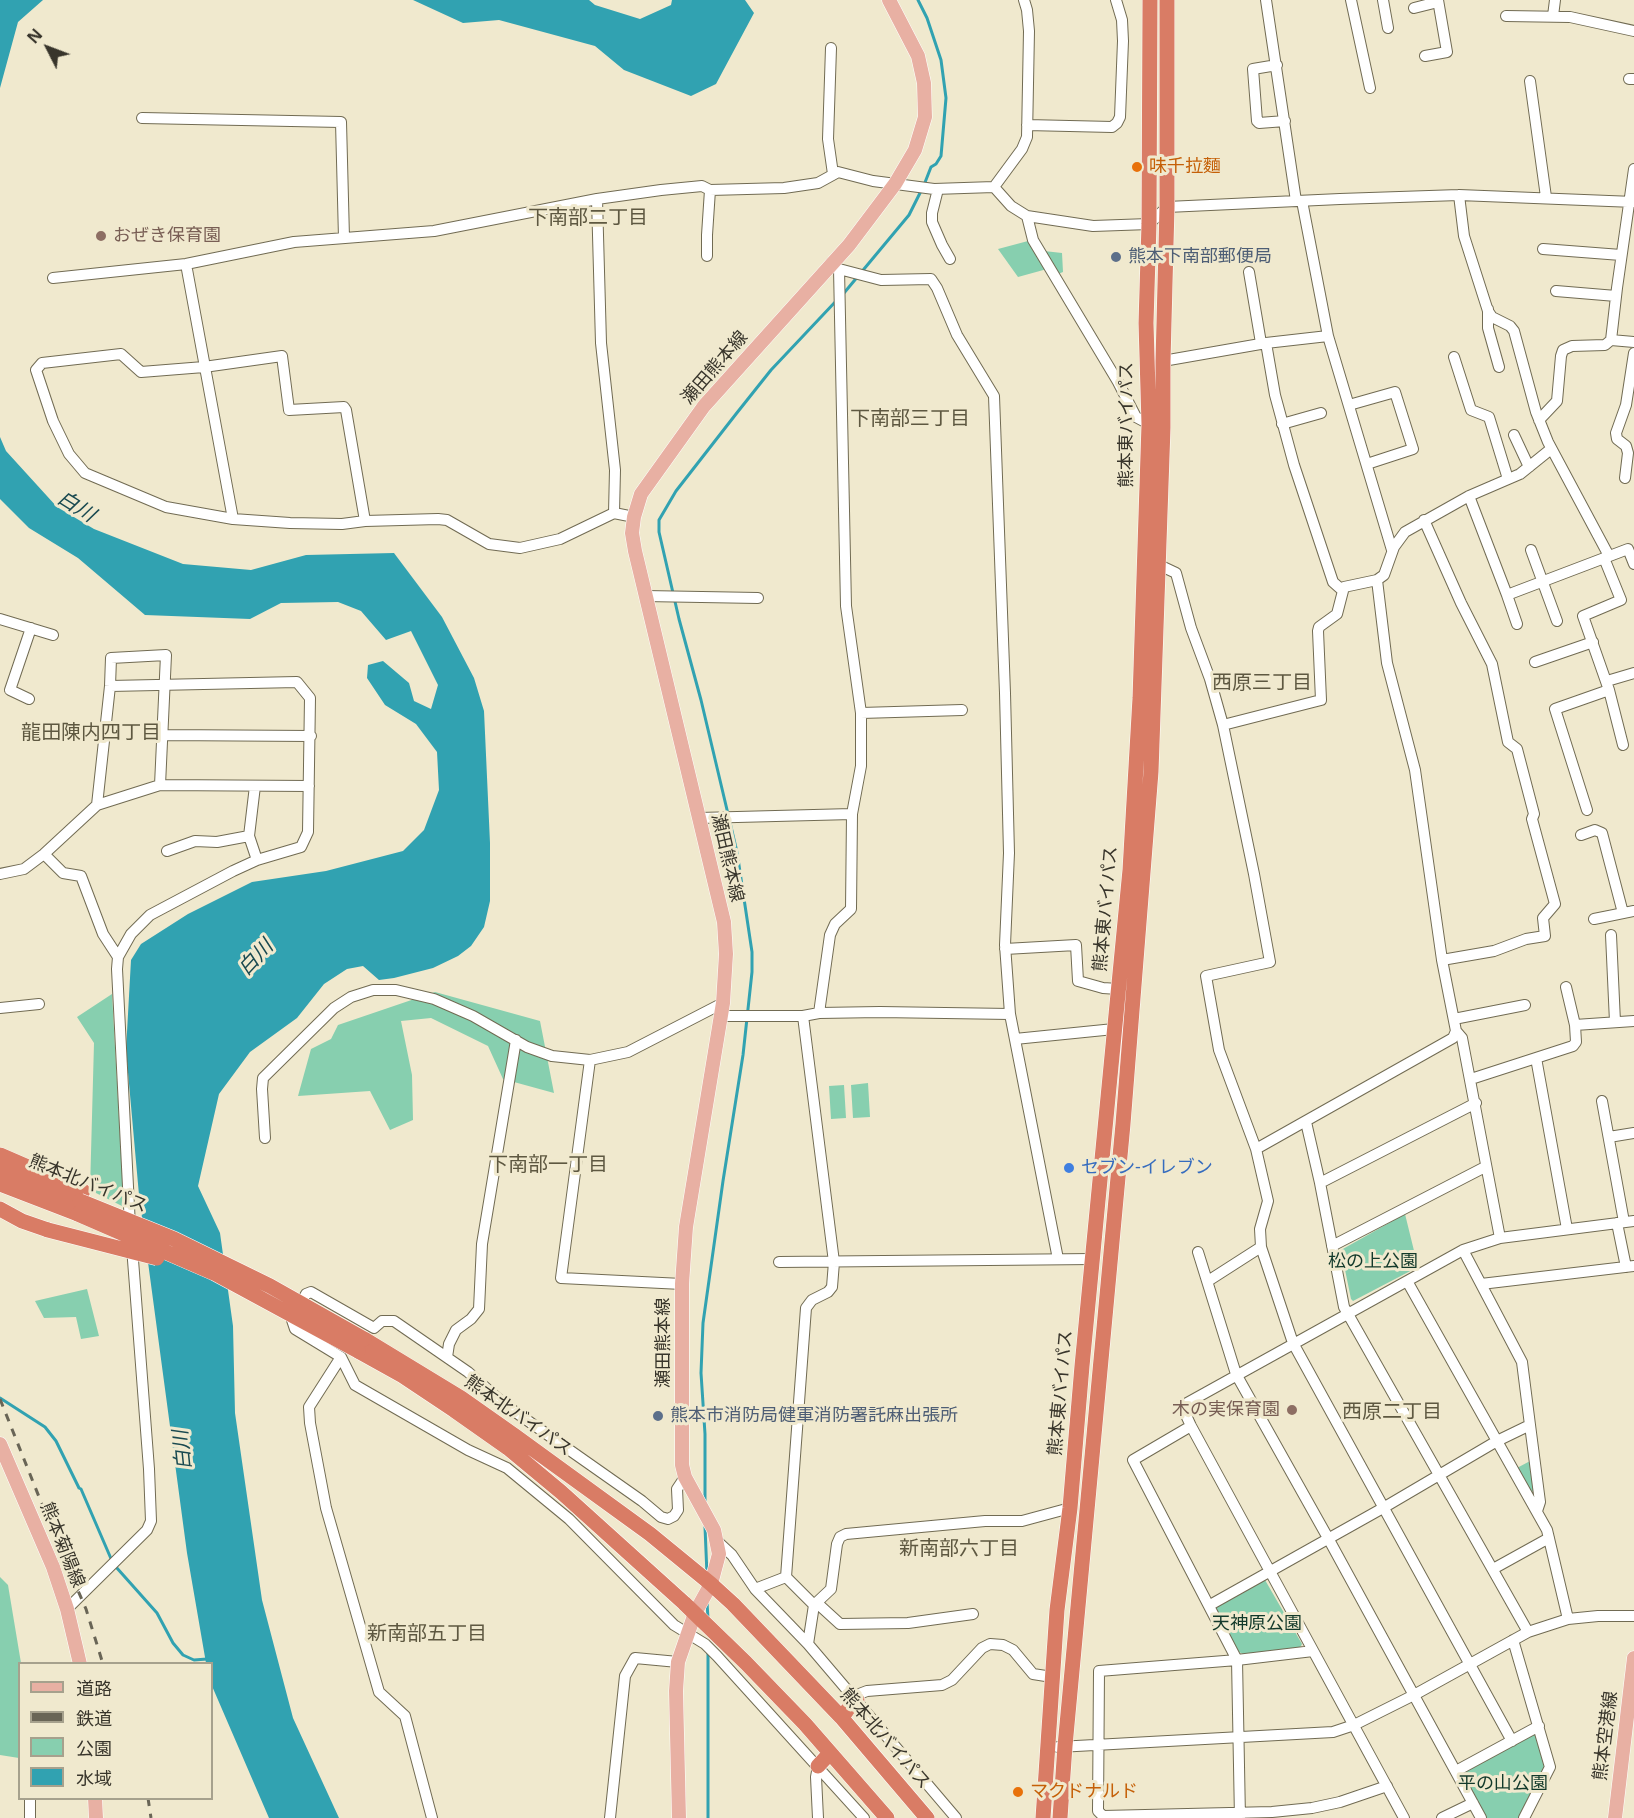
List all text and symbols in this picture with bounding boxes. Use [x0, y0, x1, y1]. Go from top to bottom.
north arrow [18, 18, 78, 78]
text: N [22, 24, 47, 48]
place label: 味千拉麵 [1149, 156, 1221, 178]
marker: 味千拉麵 [1130, 160, 1144, 174]
district label: 下南部二丁目 [528, 206, 648, 230]
place label: おぜき保育園 [113, 225, 221, 247]
marker: おぜき保育園 [94, 229, 108, 243]
place label: 熊本下南部郵便局 [1128, 246, 1272, 268]
marker: 熊本下南部郵便局 [1109, 250, 1123, 264]
street label: 瀬田熊本線 [677, 327, 753, 409]
street label: 熊本東バイパス [1116, 362, 1138, 488]
district label: 下南部三丁目 [850, 407, 970, 431]
water label: 白川 [53, 486, 99, 528]
district label: 西原三丁目 [1212, 671, 1312, 695]
district label: 龍田陳内四丁目 [21, 721, 161, 745]
street label: 瀬田熊本線 [706, 812, 748, 904]
street label: 熊本東バイパス [1090, 845, 1122, 973]
water label: 白川 [234, 935, 278, 981]
street label: 熊本北バイパス [26, 1150, 150, 1218]
district label: 下南部一丁目 [488, 1153, 608, 1177]
place label: セブン-イレブン [1081, 1157, 1213, 1179]
marker: セブン-イレブン [1062, 1161, 1076, 1175]
park label: 松の上公園 [1328, 1251, 1418, 1273]
street label: 瀬田熊本線 [653, 1298, 675, 1388]
street label: 熊本東バイパス [1045, 1329, 1077, 1457]
street label: 熊本北バイパス [460, 1371, 576, 1461]
place label: 木の実保育園 [1172, 1399, 1280, 1421]
district label: 西原二丁目 [1342, 1400, 1442, 1424]
marker: 木の実保育園 [1285, 1403, 1299, 1417]
place label: 熊本市消防局健軍消防署託麻出張所 [670, 1405, 958, 1427]
marker: 熊本市消防局健軍消防署託麻出張所 [651, 1409, 665, 1423]
water label: 白川 [169, 1429, 197, 1471]
street label: 熊本菊陽線 [35, 1499, 89, 1591]
district label: 新南部六丁目 [899, 1537, 1019, 1561]
park label: 天神原公園 [1212, 1613, 1302, 1635]
district label: 新南部五丁目 [367, 1622, 487, 1646]
legend [18, 1662, 213, 1800]
text: 道路 [76, 1676, 112, 1700]
street label: 熊本北バイパス [836, 1684, 934, 1794]
street label: 熊本空港線 [1590, 1690, 1622, 1782]
text: 鉄道 [76, 1706, 112, 1730]
text: 公園 [76, 1736, 112, 1760]
text: 水域 [76, 1766, 112, 1790]
park label: 平の山公園 [1458, 1773, 1548, 1795]
place label: マクドナルド [1030, 1781, 1138, 1803]
marker: マクドナルド [1011, 1785, 1025, 1799]

